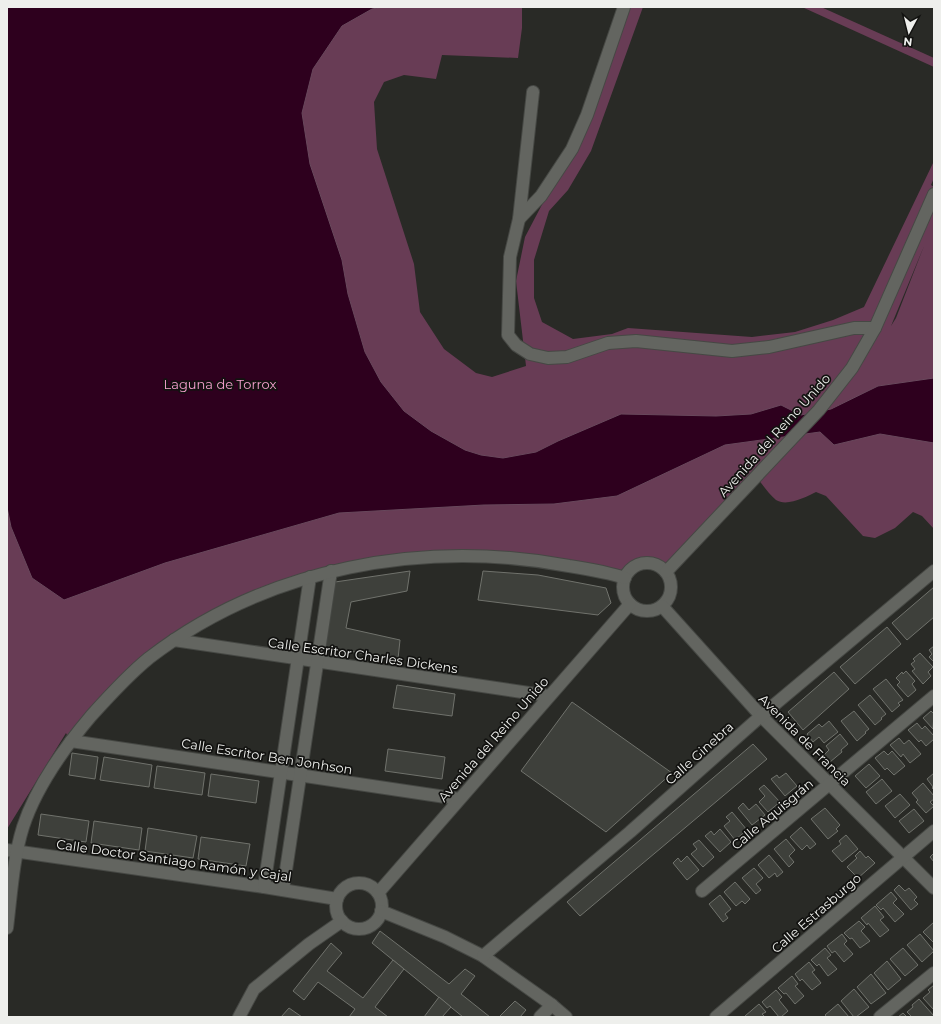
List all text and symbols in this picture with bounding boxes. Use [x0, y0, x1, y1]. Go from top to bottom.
north arrow [889, 12, 929, 52]
text: N [903, 34, 913, 49]
street label: Avenida del Reino Unido [714, 370, 834, 500]
park label: Laguna de Torrox [164, 376, 276, 392]
street label: Calle Escritor Charles Dickens [267, 634, 459, 676]
street label: Avenida del Reino Unido [434, 673, 552, 805]
street label: Avenida de Francia [756, 691, 854, 789]
street label: Calle Ginebra [662, 718, 736, 788]
street label: Calle Escritor Ben Jonhson [180, 735, 354, 777]
street label: Calle Aquisgrán [728, 775, 816, 853]
street label: Calle Doctor Santiago Ramón y Cajal [55, 836, 293, 884]
street label: Calle Estrasburgo [768, 870, 864, 956]

